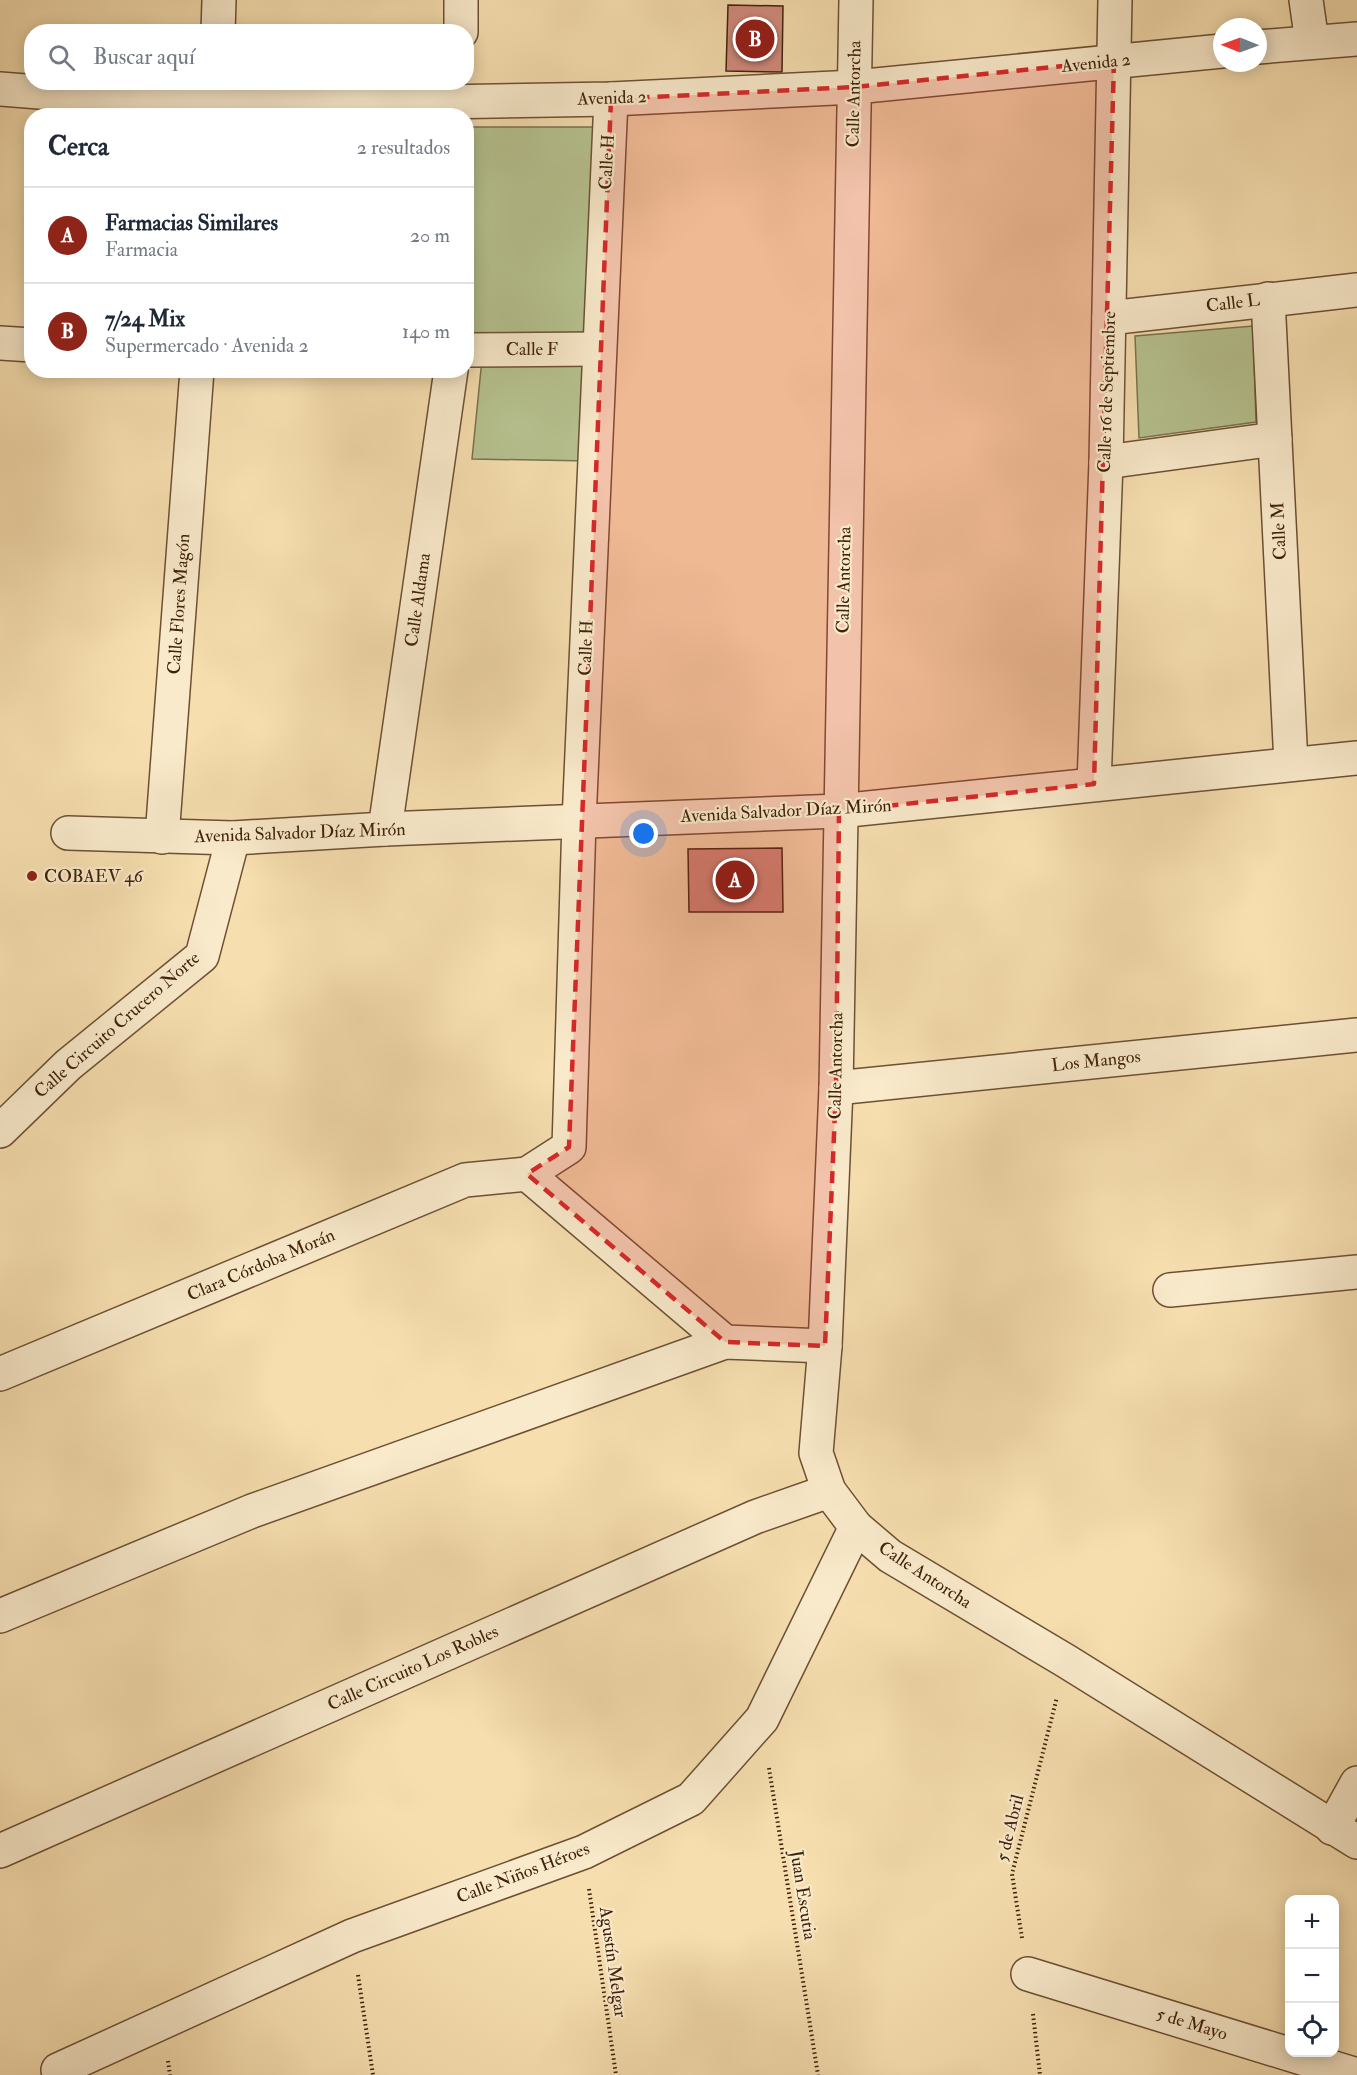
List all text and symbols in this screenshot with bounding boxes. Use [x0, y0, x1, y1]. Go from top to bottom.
pin: B [736, 16, 774, 62]
north arrow [1213, 18, 1267, 72]
search box [24, 24, 474, 90]
street label: Calle Antorcha [842, 40, 866, 148]
icon: search [45, 41, 78, 74]
text: Buscar aquí [93, 43, 195, 71]
street label: Avenida 2 [1059, 48, 1132, 78]
street label: Avenida 2 [576, 85, 647, 111]
text: Cerca [48, 131, 109, 163]
street label: Calle H [594, 134, 620, 190]
text: 2 resultados [357, 135, 450, 160]
text: Farmacias Similares [105, 209, 278, 237]
text: A [61, 223, 74, 248]
text: 20 m [410, 223, 450, 248]
text: Farmacia [105, 237, 178, 262]
street label: Calle L [1205, 288, 1261, 318]
text: 7/24 Mix [105, 305, 185, 333]
street label: Calle 16 de Septiembre [1093, 310, 1121, 473]
text: B [61, 319, 74, 344]
text: 140 m [402, 319, 450, 344]
text: Supermercado · Avenida 2 [105, 333, 309, 358]
street label: Calle F [506, 338, 558, 361]
street label: Calle M [1266, 501, 1292, 561]
street label: Calle Antorcha [832, 526, 856, 634]
street label: Calle Flores Magón [163, 533, 195, 675]
street label: Calle Aldama [400, 551, 436, 648]
street label: Calle H [574, 620, 598, 676]
street label: Avenida Salvador Díaz Mirón [679, 794, 892, 828]
street label: Avenida Salvador Díaz Mirón [193, 818, 406, 848]
your location [629, 819, 658, 848]
pin: A [716, 858, 754, 902]
place label: COBAEV 46 [44, 865, 144, 888]
marker: COBAEV 46 [25, 869, 39, 883]
street label: Calle Circuito Crucero Norte [29, 946, 205, 1103]
street label: Calle Antorcha [824, 1012, 848, 1120]
street label: Los Mangos [1050, 1045, 1142, 1077]
street label: Clara Córdoba Morán [184, 1224, 338, 1306]
street label: Calle Antorcha [874, 1536, 977, 1614]
street label: Calle Circuito Los Robles [324, 1620, 502, 1716]
street label: 5 de Abril [991, 1792, 1029, 1864]
street label: Calle Niños Héroes [453, 1837, 593, 1909]
street label: Juan Escutia [784, 1848, 822, 1942]
map controls [1285, 1895, 1339, 2057]
button: + [1285, 1895, 1339, 1949]
street label: Agustín Melgar [594, 1904, 632, 2019]
button: − [1285, 1949, 1339, 2003]
street label: 5 de Mayo [1154, 2002, 1231, 2046]
button: locate [1285, 2003, 1339, 2057]

